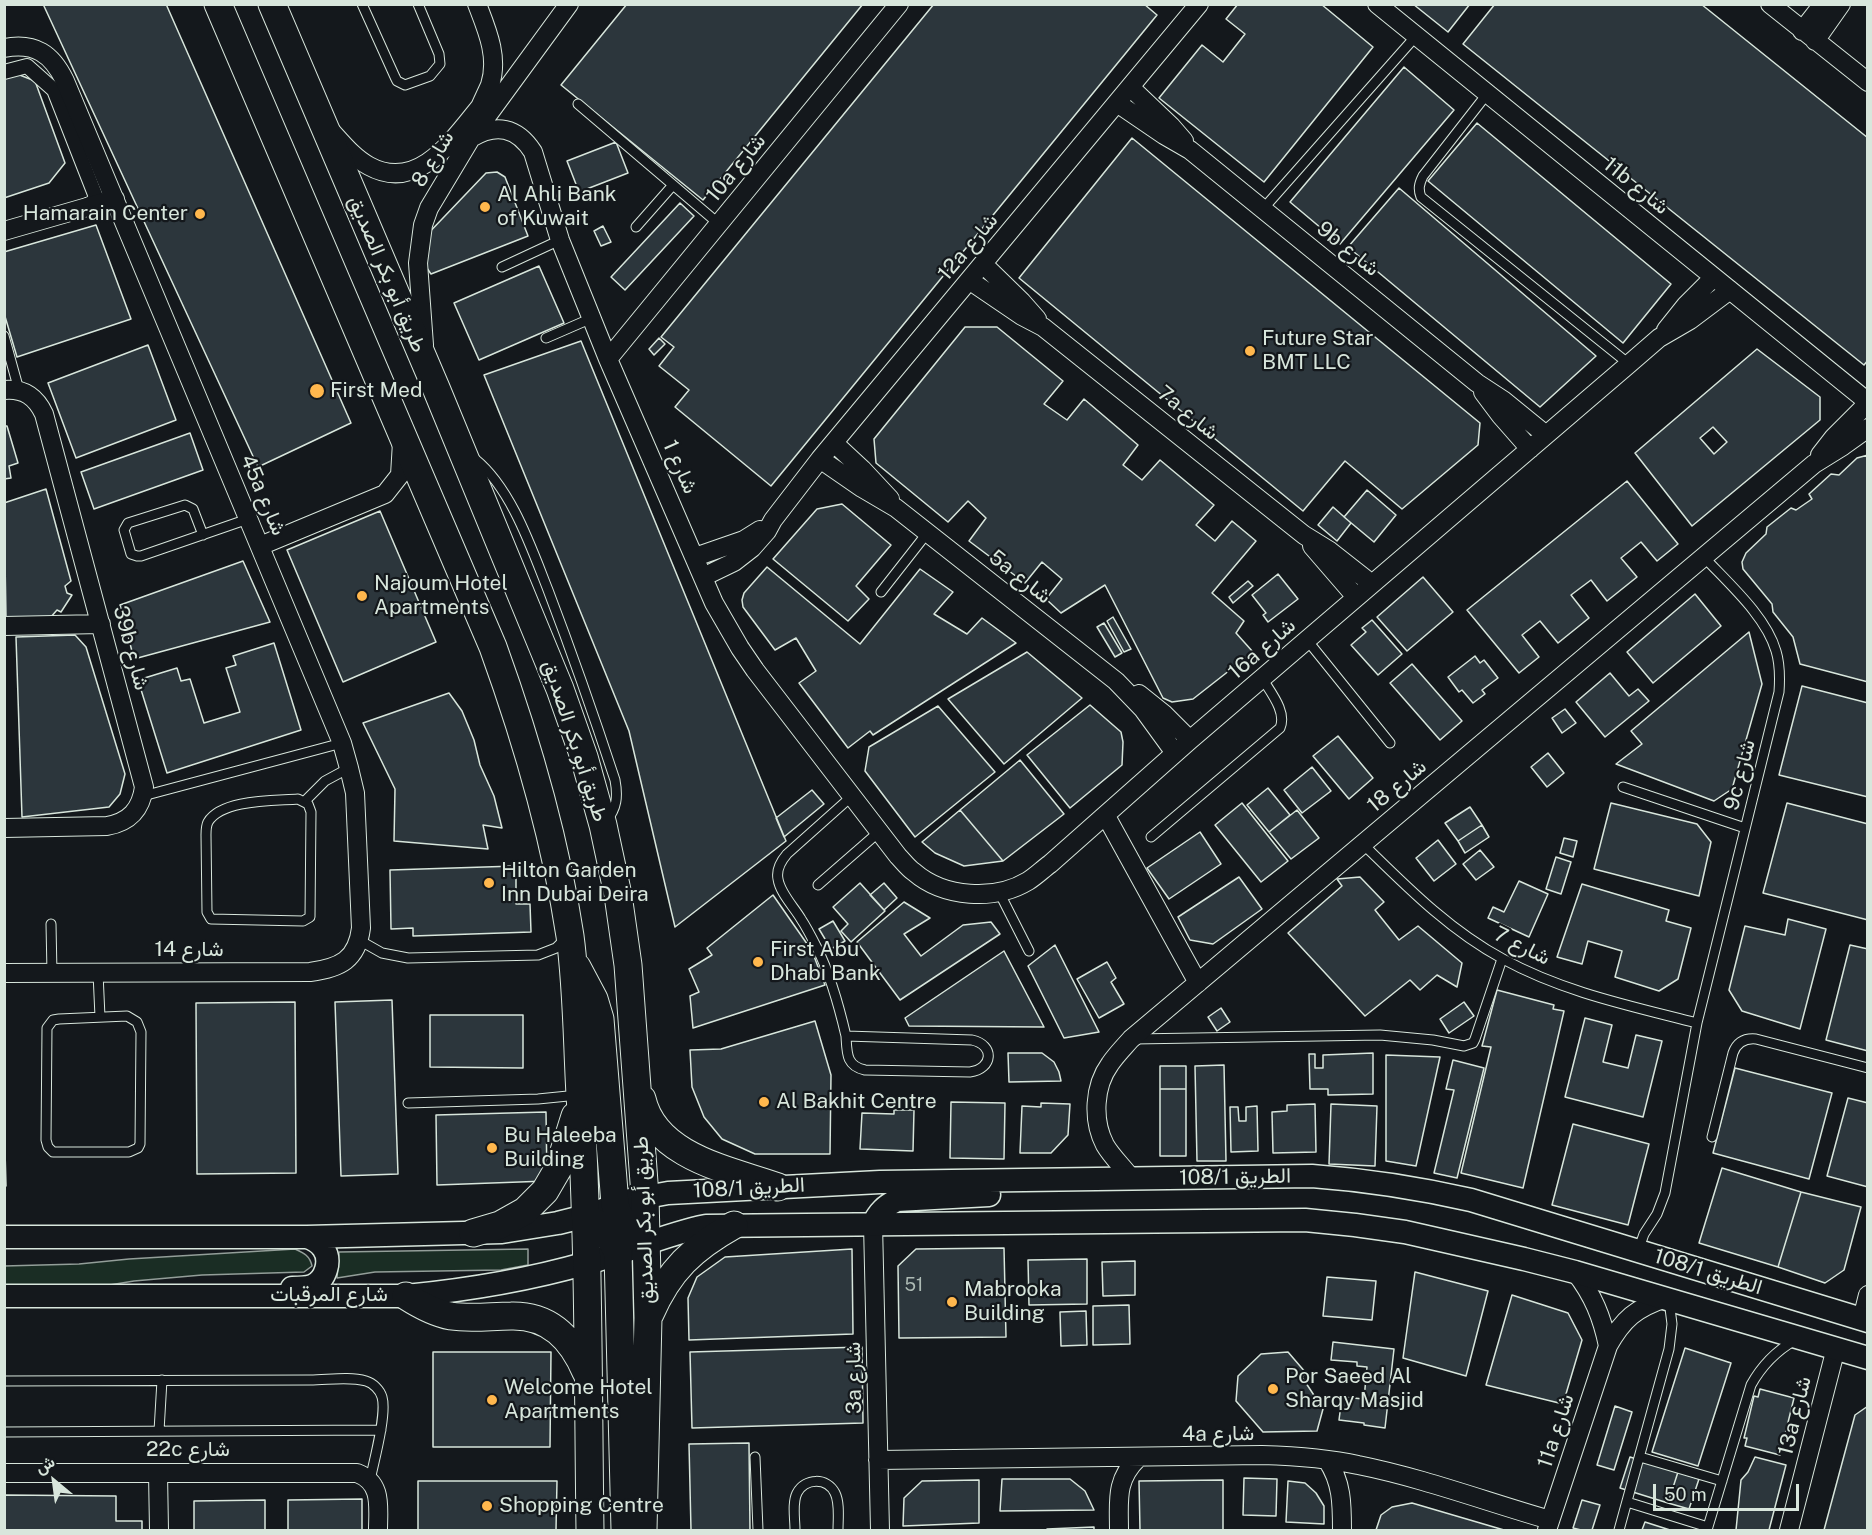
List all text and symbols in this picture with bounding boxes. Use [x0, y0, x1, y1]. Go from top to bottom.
street label: شارع 8 [407, 126, 459, 192]
street label: 10a شارع [701, 129, 771, 207]
street label: 11b شارع [1598, 152, 1674, 220]
place label: Al Ahli Bank of Kuwait [497, 182, 617, 232]
street label: طريق أبو بكر الصديق [343, 192, 431, 356]
marker: Al Ahli Bank of Kuwait [478, 200, 492, 214]
place label: Hamarain Center [23, 201, 188, 227]
marker: Hamarain Center [193, 207, 207, 221]
street label: 12a شارع [933, 208, 1003, 286]
street label: 9b شارع [1312, 216, 1384, 282]
place label: Future Star BMT LLC [1262, 326, 1373, 376]
marker: Future Star BMT LLC [1243, 344, 1257, 358]
place label: First Med [330, 378, 422, 404]
street label: 7a شارع [1152, 381, 1224, 445]
marker: First Med [308, 382, 326, 400]
street label: شارع 1 [657, 436, 703, 498]
street label: 45a شارع [235, 451, 291, 539]
street label: 5a شارع [984, 545, 1056, 609]
place label: Najoum Hotel Apartments [374, 571, 508, 621]
marker: Najoum Hotel Apartments [355, 589, 369, 603]
street label: 39b شارع [108, 603, 154, 693]
street label: 16a شارع [1223, 613, 1301, 685]
street label: طريق أبو بكر الصديق [537, 657, 613, 825]
street label: 9c شارع [1719, 737, 1761, 813]
street label: شارع 18 [1362, 754, 1432, 818]
place label: Hilton Garden Inn Dubai Deira [501, 858, 649, 908]
marker: Hilton Garden Inn Dubai Deira [482, 876, 496, 890]
street label: شارع 7 [1490, 921, 1554, 971]
street label: شارع 14 [154, 937, 224, 963]
place label: First Abu Dhabi Bank [770, 937, 881, 987]
marker: First Abu Dhabi Bank [751, 955, 765, 969]
place label: Al Bakhit Centre [776, 1089, 937, 1115]
marker: Al Bakhit Centre [757, 1095, 771, 1109]
place label: Bu Haleeba Building [504, 1123, 617, 1173]
street label: طريق أبو بكر الصديق [628, 1136, 660, 1304]
marker: Bu Haleeba Building [485, 1141, 499, 1155]
street label: 108/1 الطريق [1179, 1163, 1291, 1191]
street label: 108/1 الطريق [693, 1172, 805, 1204]
street label: 108/1 الطريق [1651, 1244, 1765, 1300]
house number: 51 [905, 1274, 923, 1296]
place label: Mabrooka Building [964, 1277, 1062, 1327]
street label: شارع المرقبات [270, 1282, 388, 1308]
marker: Mabrooka Building [945, 1295, 959, 1309]
street label: 3a شارع [841, 1342, 867, 1414]
place label: Por Saeed Al Sharqy Masjid [1285, 1364, 1424, 1414]
street label: 13a شارع [1773, 1374, 1817, 1458]
place label: Welcome Hotel Apartments [504, 1375, 653, 1425]
marker: Por Saeed Al Sharqy Masjid [1266, 1382, 1280, 1396]
street label: 11a شارع [1532, 1391, 1580, 1471]
marker: Welcome Hotel Apartments [485, 1393, 499, 1407]
street label: 4a شارع [1182, 1421, 1254, 1447]
street label: 22c شارع [146, 1437, 230, 1463]
north arrow [24, 1451, 84, 1511]
text: ش [32, 1452, 58, 1478]
scale bar [1656, 1472, 1802, 1510]
text: 50 m [1664, 1484, 1707, 1505]
place label: Shopping Centre [499, 1493, 664, 1519]
marker: Shopping Centre [480, 1499, 494, 1513]

